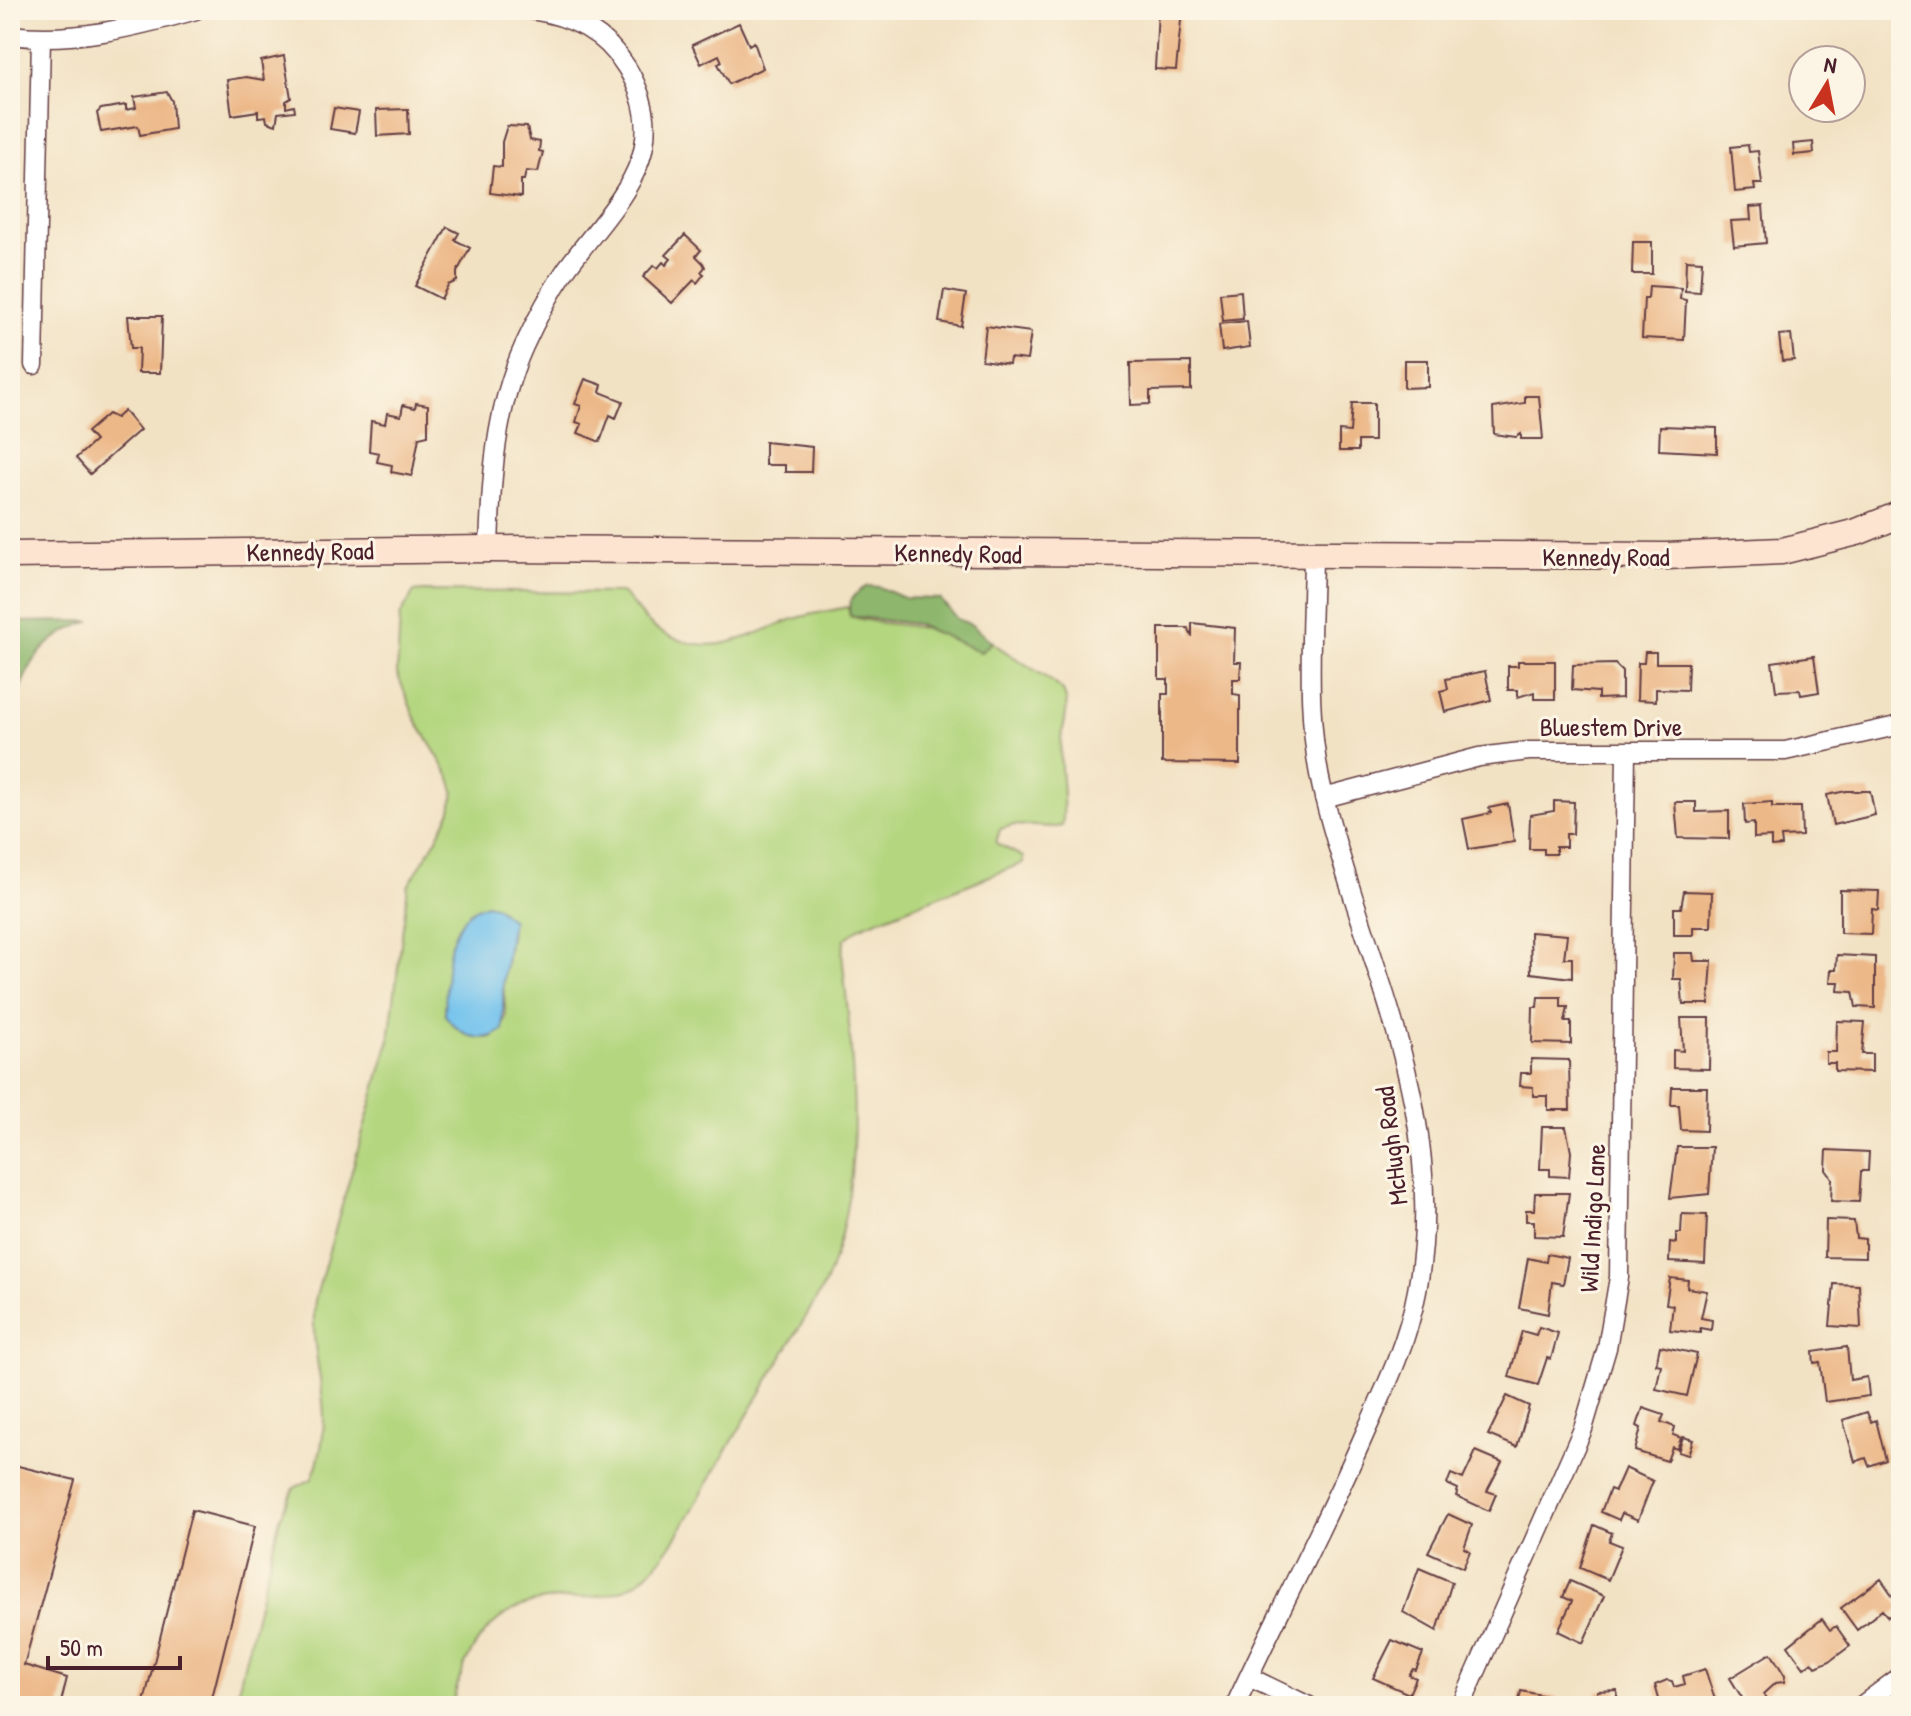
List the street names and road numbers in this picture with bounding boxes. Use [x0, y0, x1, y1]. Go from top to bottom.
street label: Kennedy Road [246, 532, 374, 570]
street label: Kennedy Road [894, 534, 1022, 572]
street label: Kennedy Road [1542, 539, 1670, 574]
street label: Bluestem Drive [1540, 709, 1682, 744]
street label: McHugh Road [1366, 1085, 1416, 1207]
street label: Wild Indigo Lane [1571, 1143, 1613, 1293]

